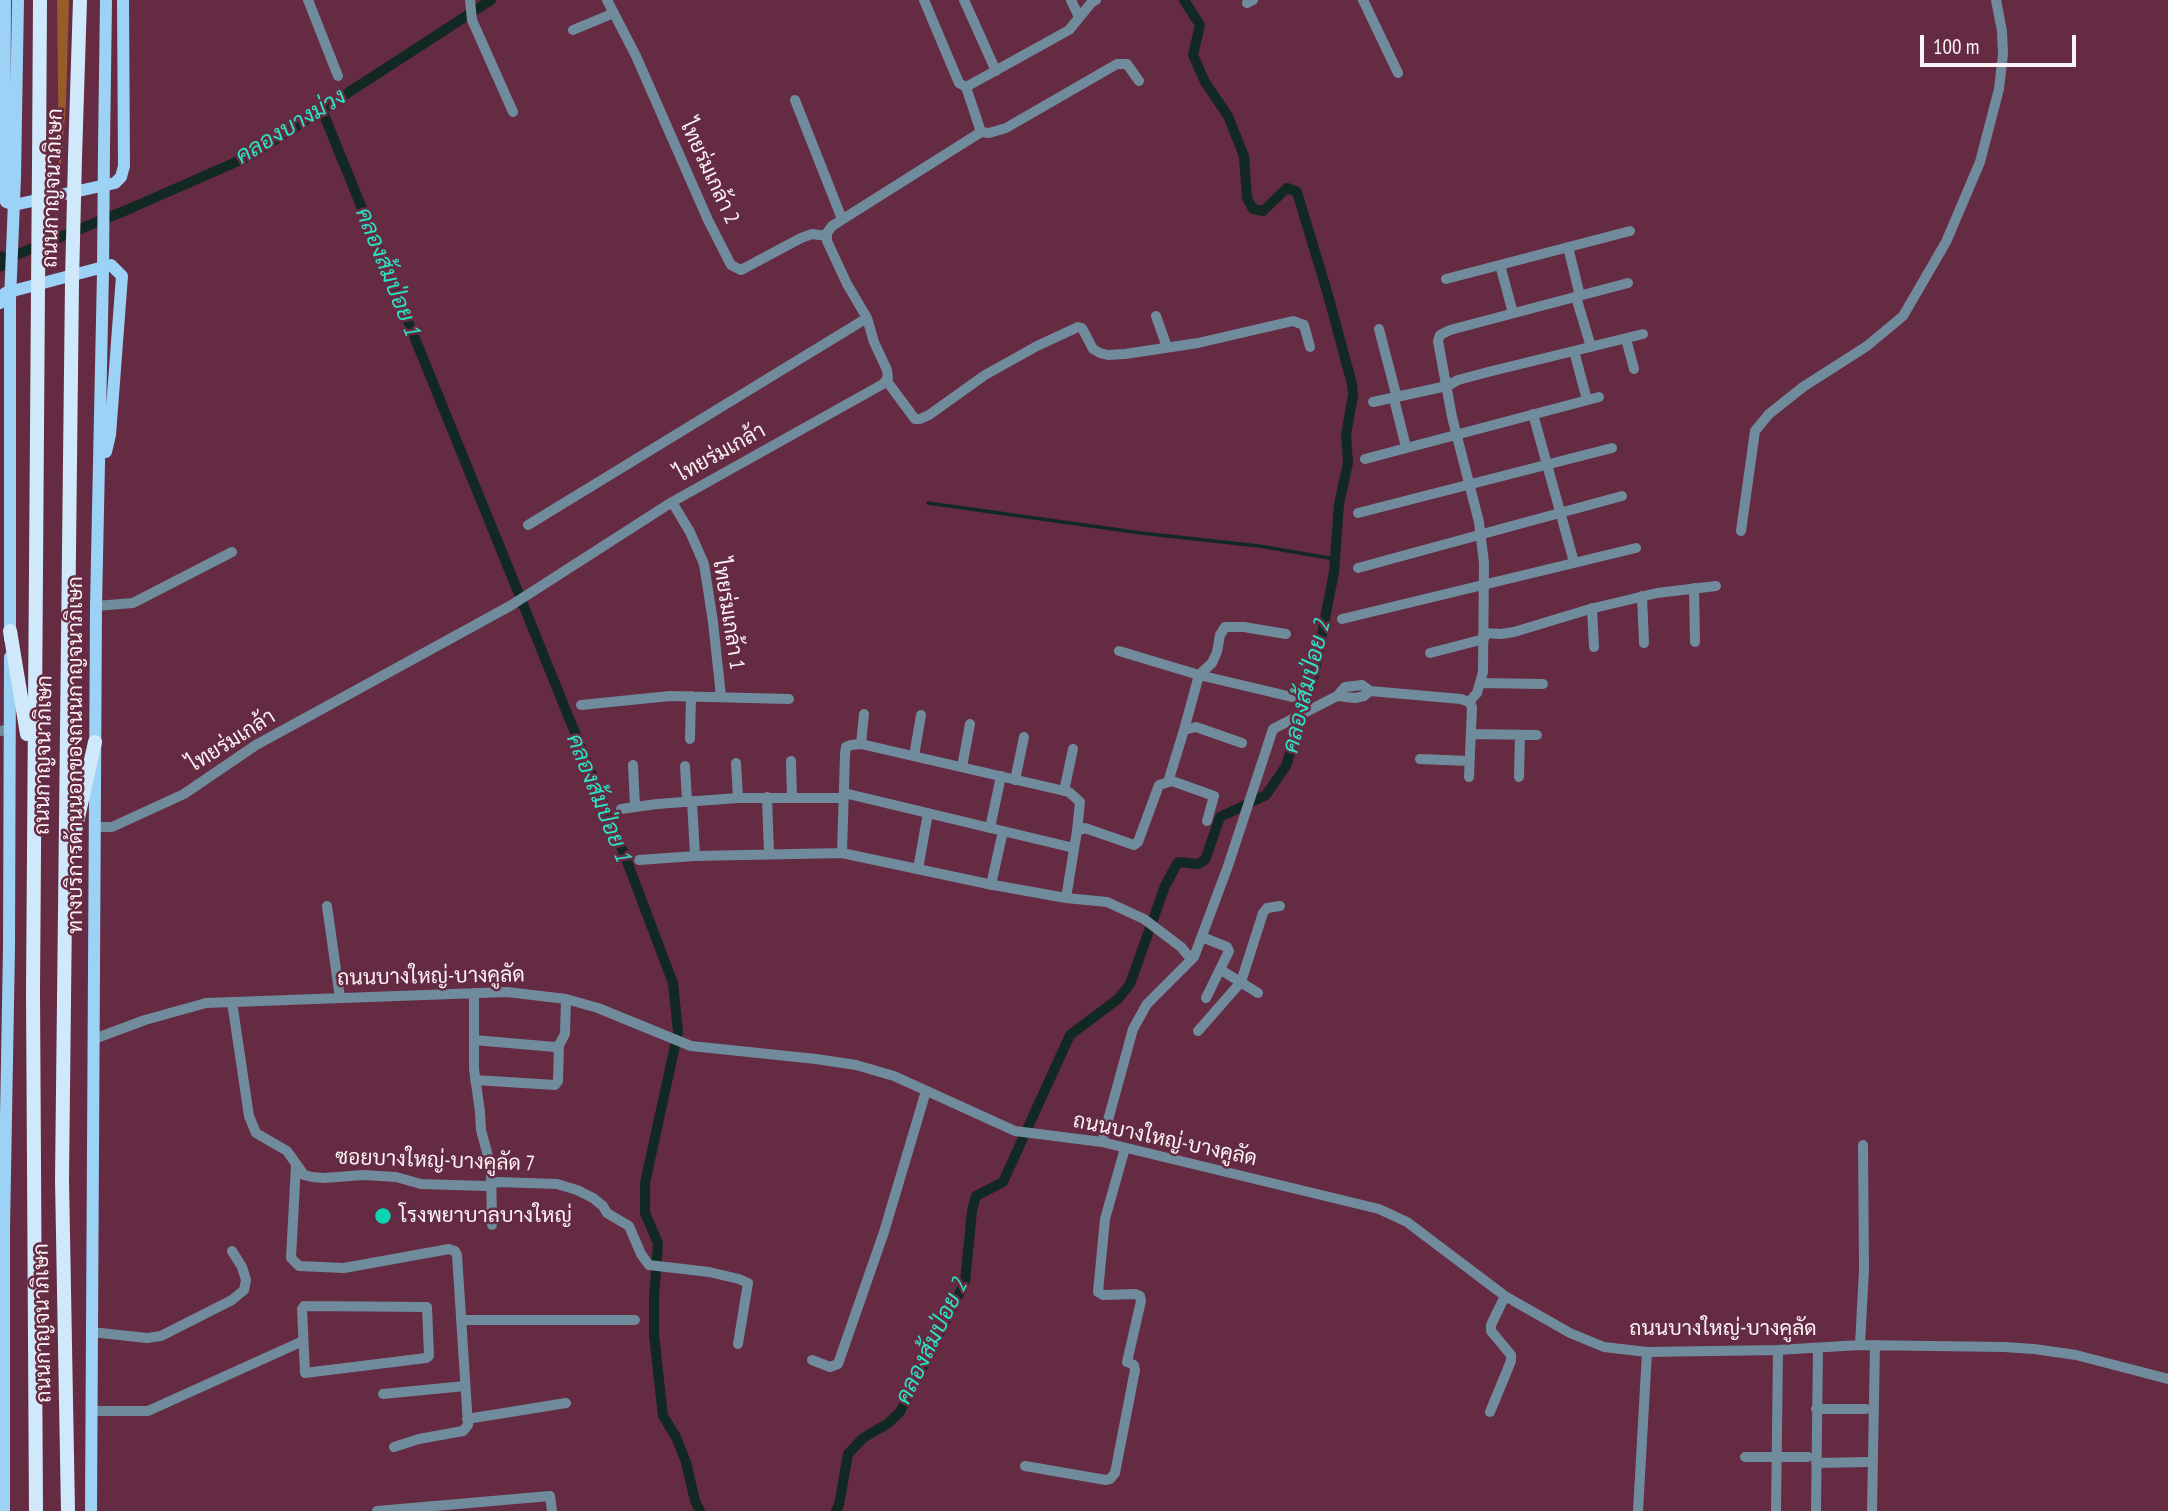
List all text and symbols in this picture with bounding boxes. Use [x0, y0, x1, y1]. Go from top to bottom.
scale bar [1923, 21, 2079, 65]
text: 100 m [1933, 33, 1979, 60]
water label: คลองบางม่วง [231, 83, 351, 171]
street label: ถนนกาญจนาภิเษก [38, 108, 68, 268]
street label: ไทยร่มเกล้า 2 [674, 116, 744, 228]
water label: คลองส้มป่อย 1 [349, 204, 425, 340]
street label: ไทยร่มเกล้า [672, 418, 770, 488]
street label: ไทยร่มเกล้า 1 [707, 557, 749, 671]
street label: ทางบริการด้านนอกของถนนกาญจนาภิเษก [63, 576, 89, 934]
water label: คลองส้มป่อย 2 [1277, 618, 1337, 756]
street label: ถนนกาญจนาภิเษก [30, 675, 58, 835]
street label: ไทยร่มเกล้า [184, 704, 280, 778]
water label: คลองส้มป่อย 1 [560, 730, 636, 866]
street label: ถนนบางใหญ่-บางคูลัด [337, 963, 525, 991]
street label: ถนนบางใหญ่-บางคูลัด [1071, 1108, 1259, 1172]
street label: ซอยบางใหญ่-บางคูลัด 7 [335, 1145, 535, 1177]
place label: โรงพยาบาลบางใหญ่ [399, 1203, 572, 1229]
marker: โรงพยาบาลบางใหญ่ [373, 1206, 393, 1226]
street label: ถนนกาญจนาภิเษก [29, 1243, 57, 1403]
water label: คลองส้มป่อย 2 [890, 1275, 974, 1409]
street label: ถนนบางใหญ่-บางคูลัด [1629, 1316, 1817, 1342]

